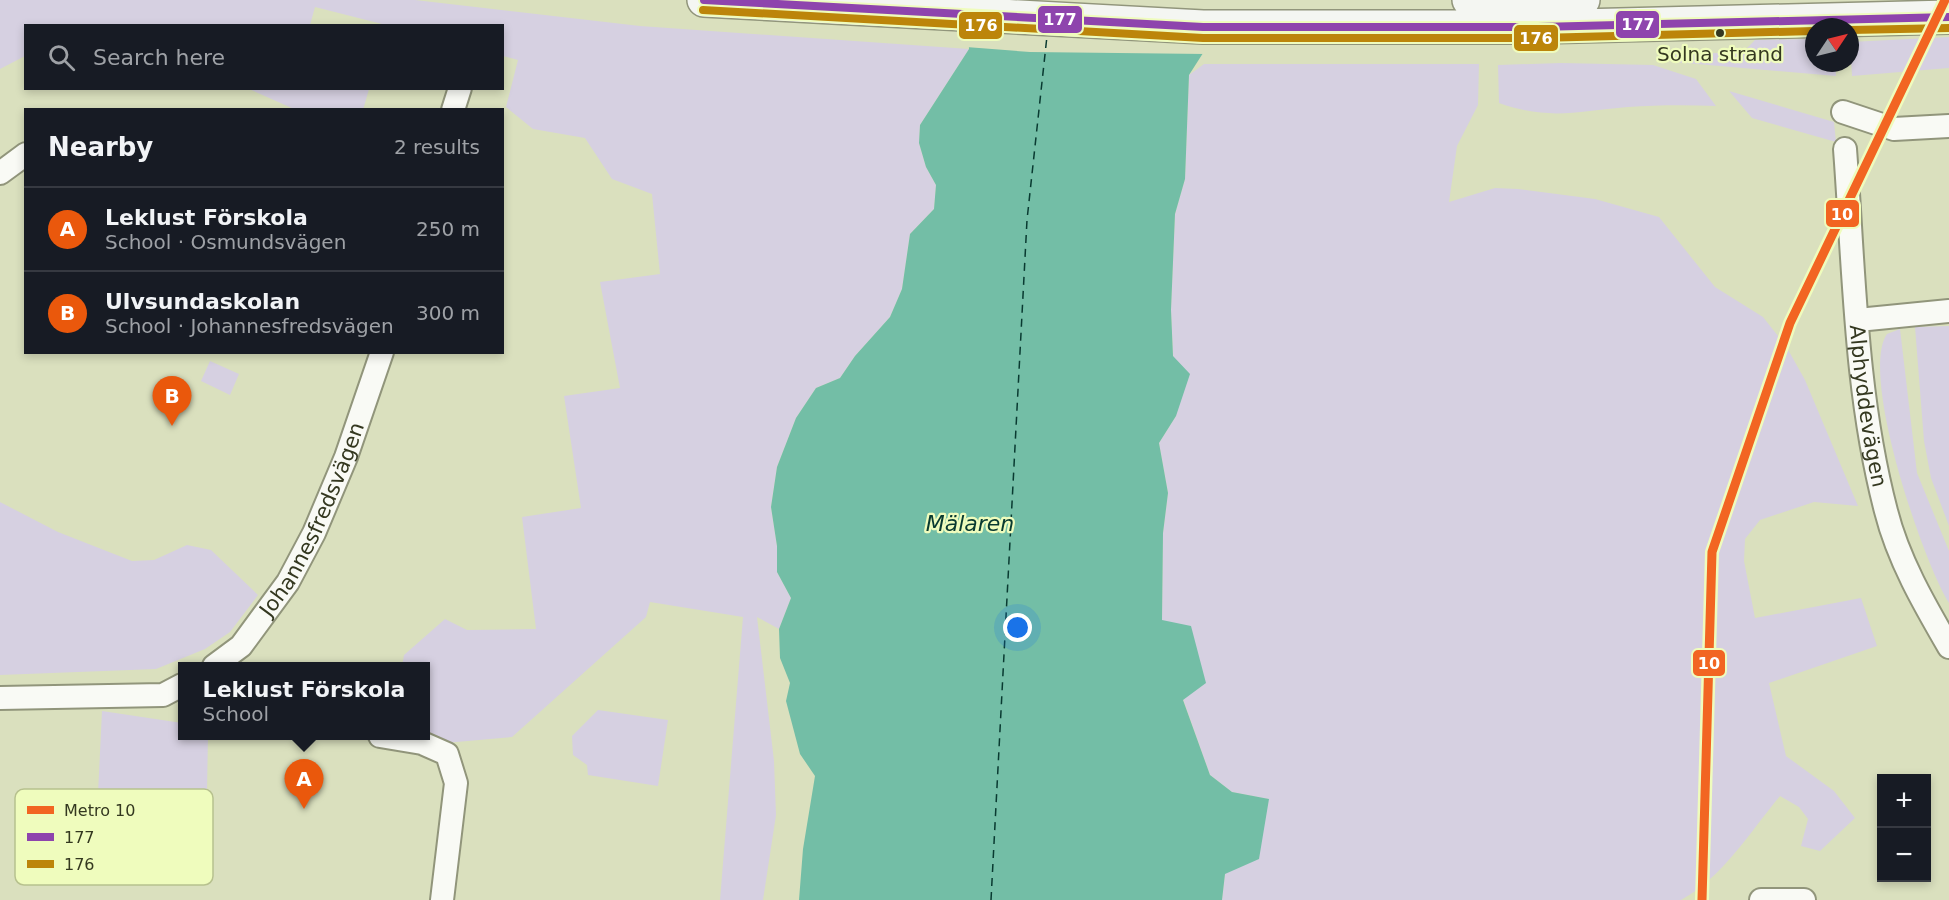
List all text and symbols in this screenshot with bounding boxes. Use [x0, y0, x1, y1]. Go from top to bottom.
line badge: 177 [1037, 5, 1083, 34]
text: 177 [1043, 10, 1077, 29]
line badge: 177 [1615, 10, 1660, 39]
line badge: 176 [958, 11, 1003, 40]
text: 177 [1621, 15, 1655, 34]
text: 176 [964, 16, 998, 35]
north arrow [1805, 18, 1859, 72]
search box [24, 24, 504, 90]
line badge: 176 [1513, 24, 1559, 52]
marker: Solna strand [1714, 27, 1726, 39]
text: 176 [1519, 29, 1553, 48]
icon: search [45, 41, 78, 74]
place label: Solna strand [1657, 42, 1783, 66]
text: Search here [93, 45, 225, 70]
text: Nearby [48, 132, 153, 162]
text: 2 results [394, 135, 480, 159]
line badge: 10 [1825, 199, 1860, 228]
text: Leklust Förskola [105, 205, 308, 230]
text: 10 [1831, 205, 1853, 224]
text: A [60, 217, 75, 241]
text: 250 m [416, 217, 480, 241]
text: School · Osmundsvägen [105, 230, 346, 254]
text: Ulvsundaskolan [105, 289, 300, 314]
text: B [60, 301, 75, 325]
text: 300 m [416, 301, 480, 325]
text: School · Johannesfredsvägen [105, 314, 394, 338]
street label: Alphyddevägen [1845, 324, 1892, 489]
pin: B [152, 376, 192, 426]
street label: Johannesfredsvägen [254, 419, 369, 623]
water label: Mälaren [926, 511, 1014, 536]
your location [1003, 613, 1032, 642]
line badge: 10 [1692, 649, 1726, 677]
text: 10 [1698, 654, 1720, 673]
popup [178, 662, 430, 740]
text: Leklust Förskola [203, 677, 405, 702]
text: School [203, 702, 269, 726]
pin: A [284, 760, 324, 809]
map controls [1877, 774, 1931, 882]
button: + [1877, 774, 1931, 828]
legend [15, 789, 213, 885]
text: Metro 10 [64, 801, 135, 820]
text: 177 [64, 828, 95, 847]
button: − [1877, 828, 1931, 882]
text: 176 [64, 855, 95, 874]

